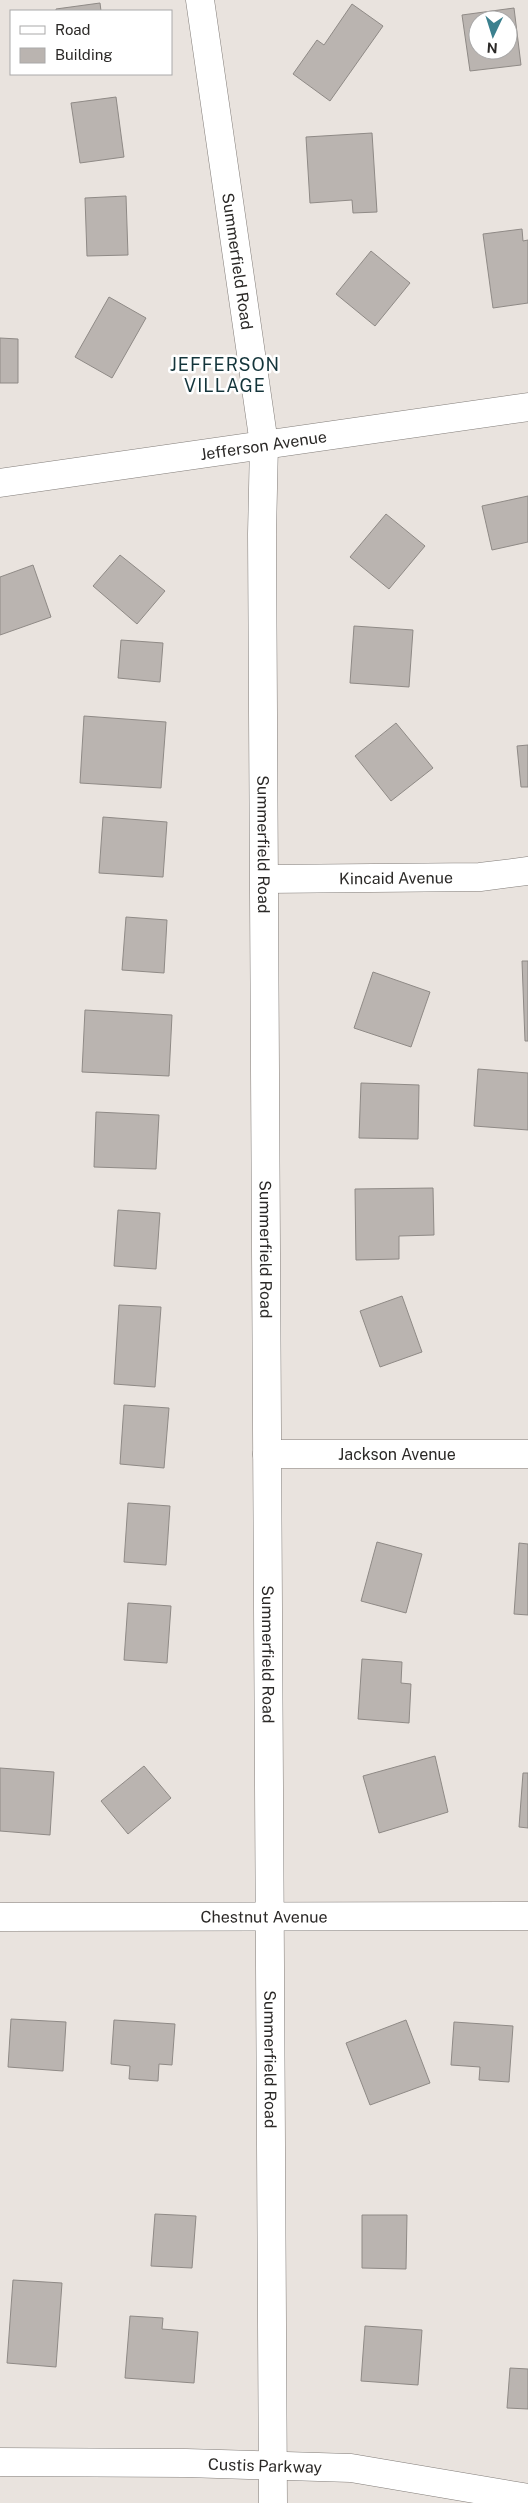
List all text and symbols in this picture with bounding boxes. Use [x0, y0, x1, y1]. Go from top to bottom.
legend [10, 10, 172, 75]
north arrow [468, 10, 518, 60]
text: Road [55, 21, 91, 38]
text: N [486, 40, 498, 56]
text: Building [55, 46, 113, 63]
street label: Summerfield Road [218, 192, 257, 331]
district label: JEFFERSON VILLAGE [170, 354, 280, 396]
street label: Jefferson Avenue [199, 427, 328, 464]
street label: Summerfield Road [254, 775, 274, 913]
street label: Kincaid Avenue [339, 868, 453, 888]
street label: Summerfield Road [256, 1180, 276, 1318]
street label: Jackson Avenue [338, 1445, 456, 1464]
street label: Summerfield Road [258, 1585, 278, 1723]
street label: Chestnut Avenue [200, 1907, 328, 1926]
street label: Summerfield Road [261, 1990, 280, 2128]
street label: Custis Parkway [208, 2454, 323, 2477]

